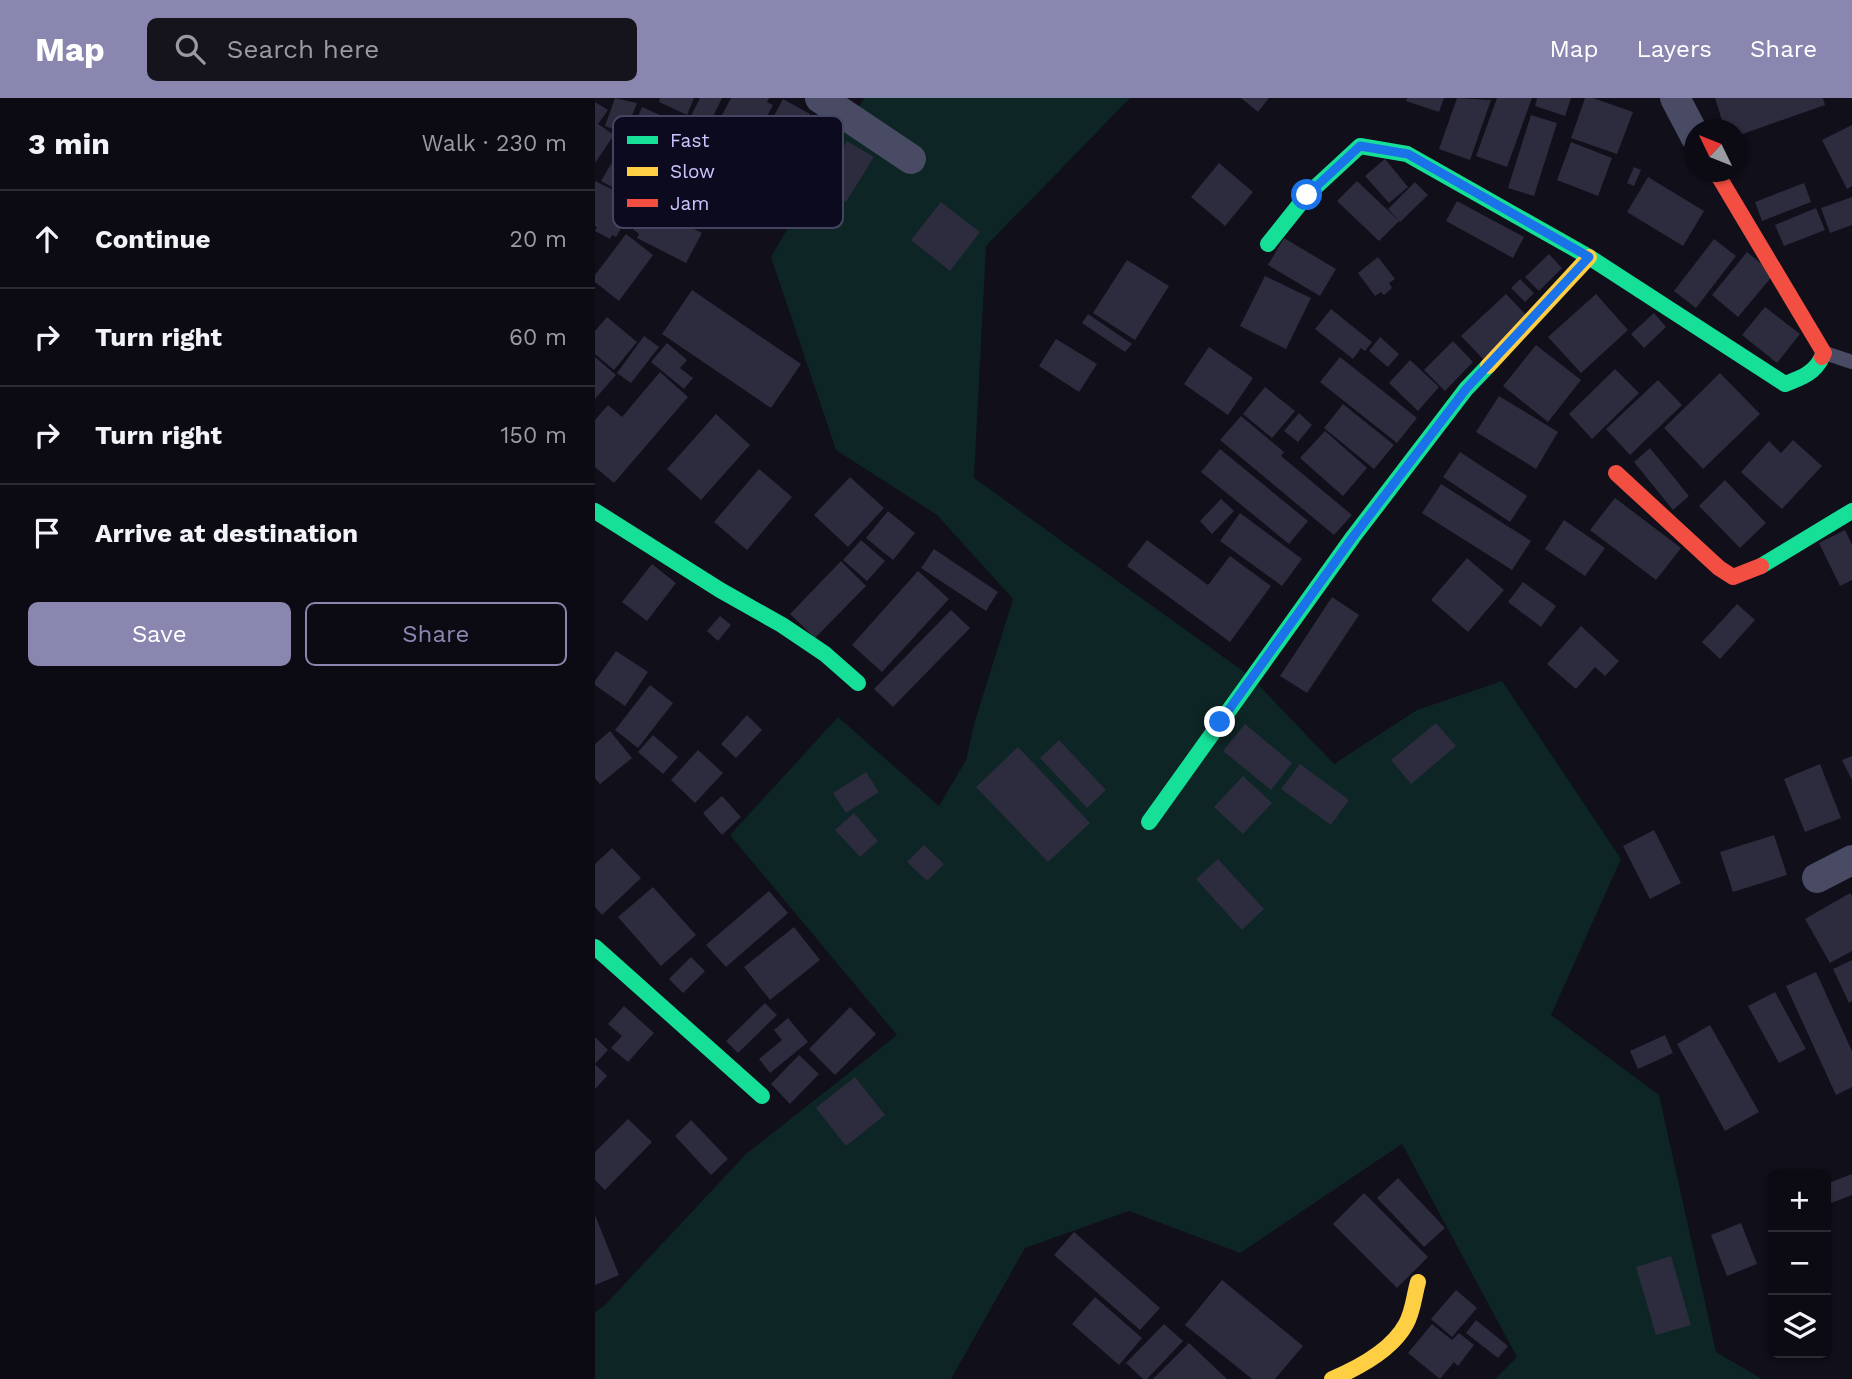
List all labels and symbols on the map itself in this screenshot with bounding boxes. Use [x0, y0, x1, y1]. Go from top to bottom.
legend [613, 116, 843, 228]
north arrow [1684, 119, 1747, 182]
text: Fast [670, 129, 709, 152]
text: Slow [670, 160, 715, 183]
route start [1291, 179, 1322, 210]
text: Jam [670, 192, 709, 215]
route end [1204, 706, 1235, 737]

